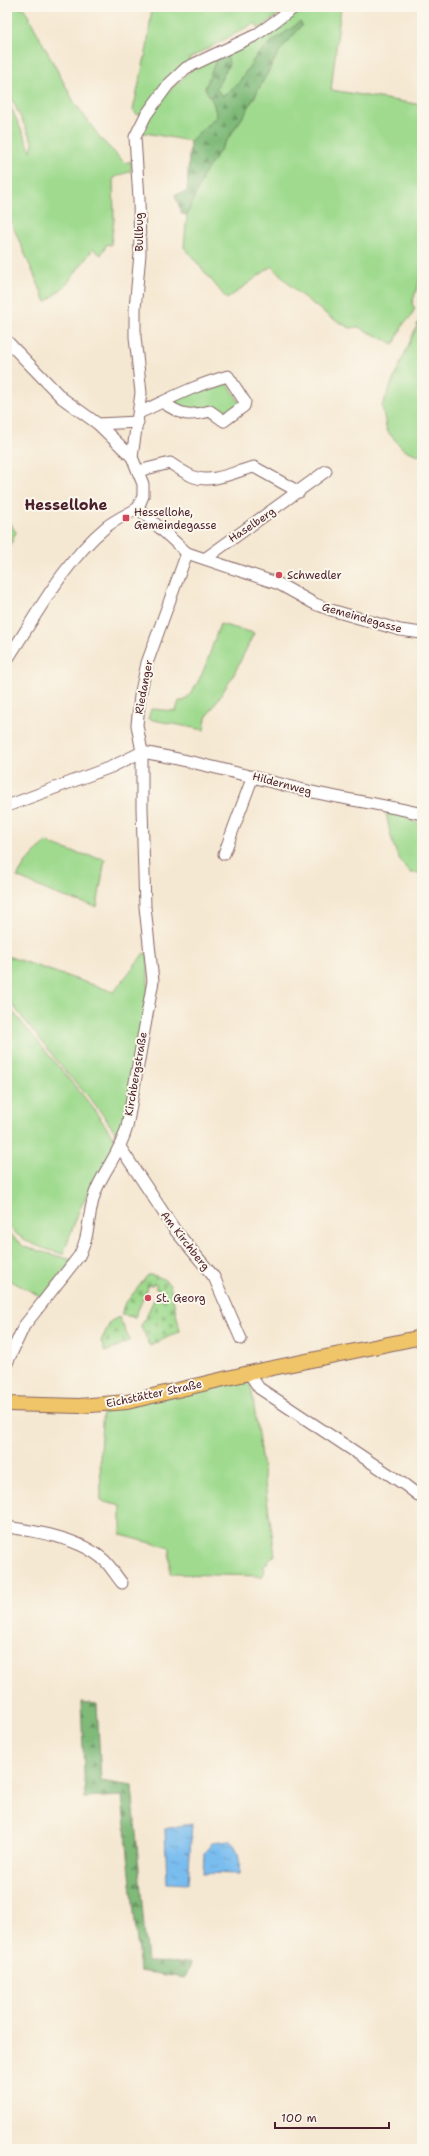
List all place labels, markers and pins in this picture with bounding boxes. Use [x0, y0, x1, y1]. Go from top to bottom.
place label: Hessellohe, Gemeindegasse [134, 505, 217, 533]
marker: Hessellohe, Gemeindegasse [121, 513, 131, 523]
place label: Schwedler [287, 568, 342, 583]
marker: Schwedler [274, 570, 284, 580]
place label: St. Georg [156, 1291, 206, 1306]
marker: St. Georg [143, 1293, 153, 1303]

